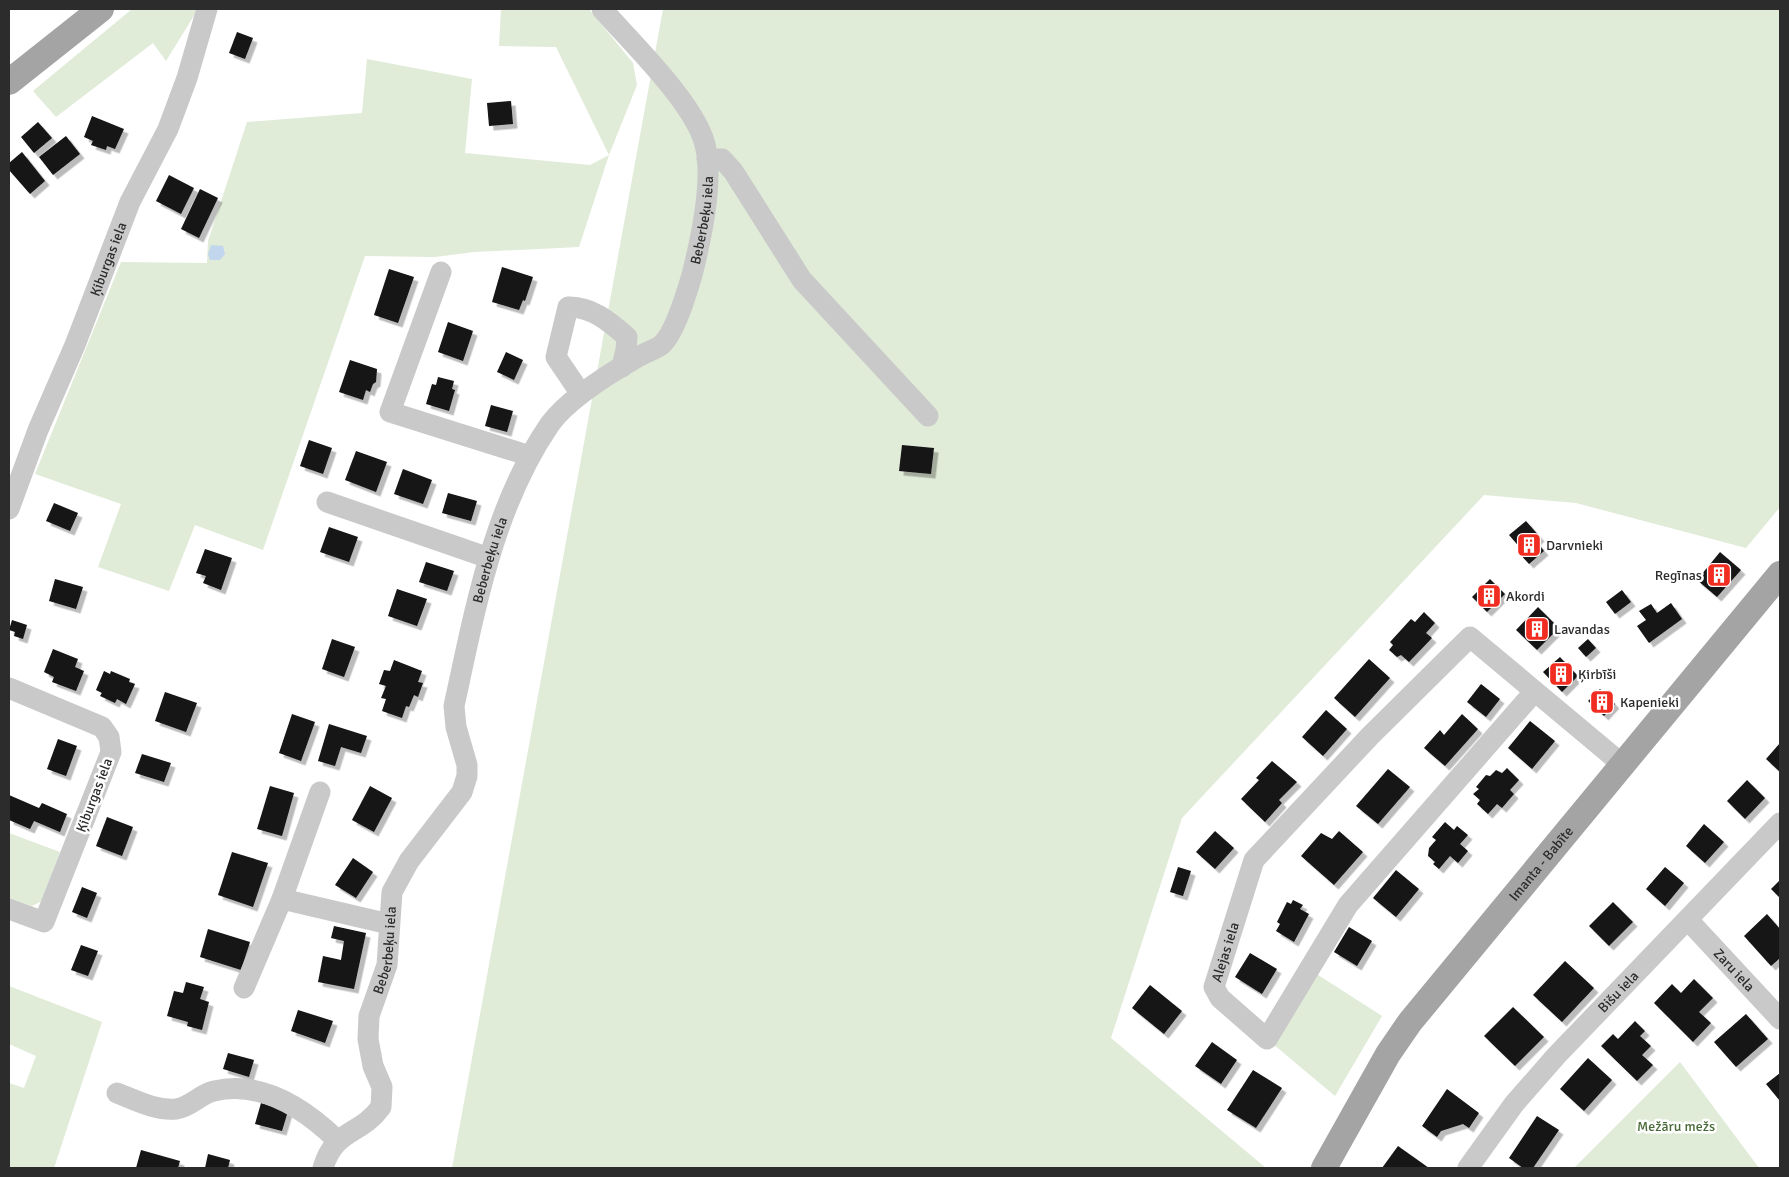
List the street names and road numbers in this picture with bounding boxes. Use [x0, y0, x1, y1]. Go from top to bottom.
street label: Beberbeķu iela [687, 176, 717, 266]
street label: Ķiburgas iela [87, 220, 130, 299]
street label: Beberbeķu iela [469, 515, 511, 605]
street label: Ķiburgas iela [73, 756, 116, 835]
street label: Imanta - Babīte [1505, 823, 1577, 905]
street label: Beberbeķu iela [369, 906, 400, 997]
street label: Alejas iela [1208, 920, 1243, 984]
street label: Zaru iela [1710, 945, 1758, 995]
street label: Bišu iela [1594, 968, 1642, 1016]

